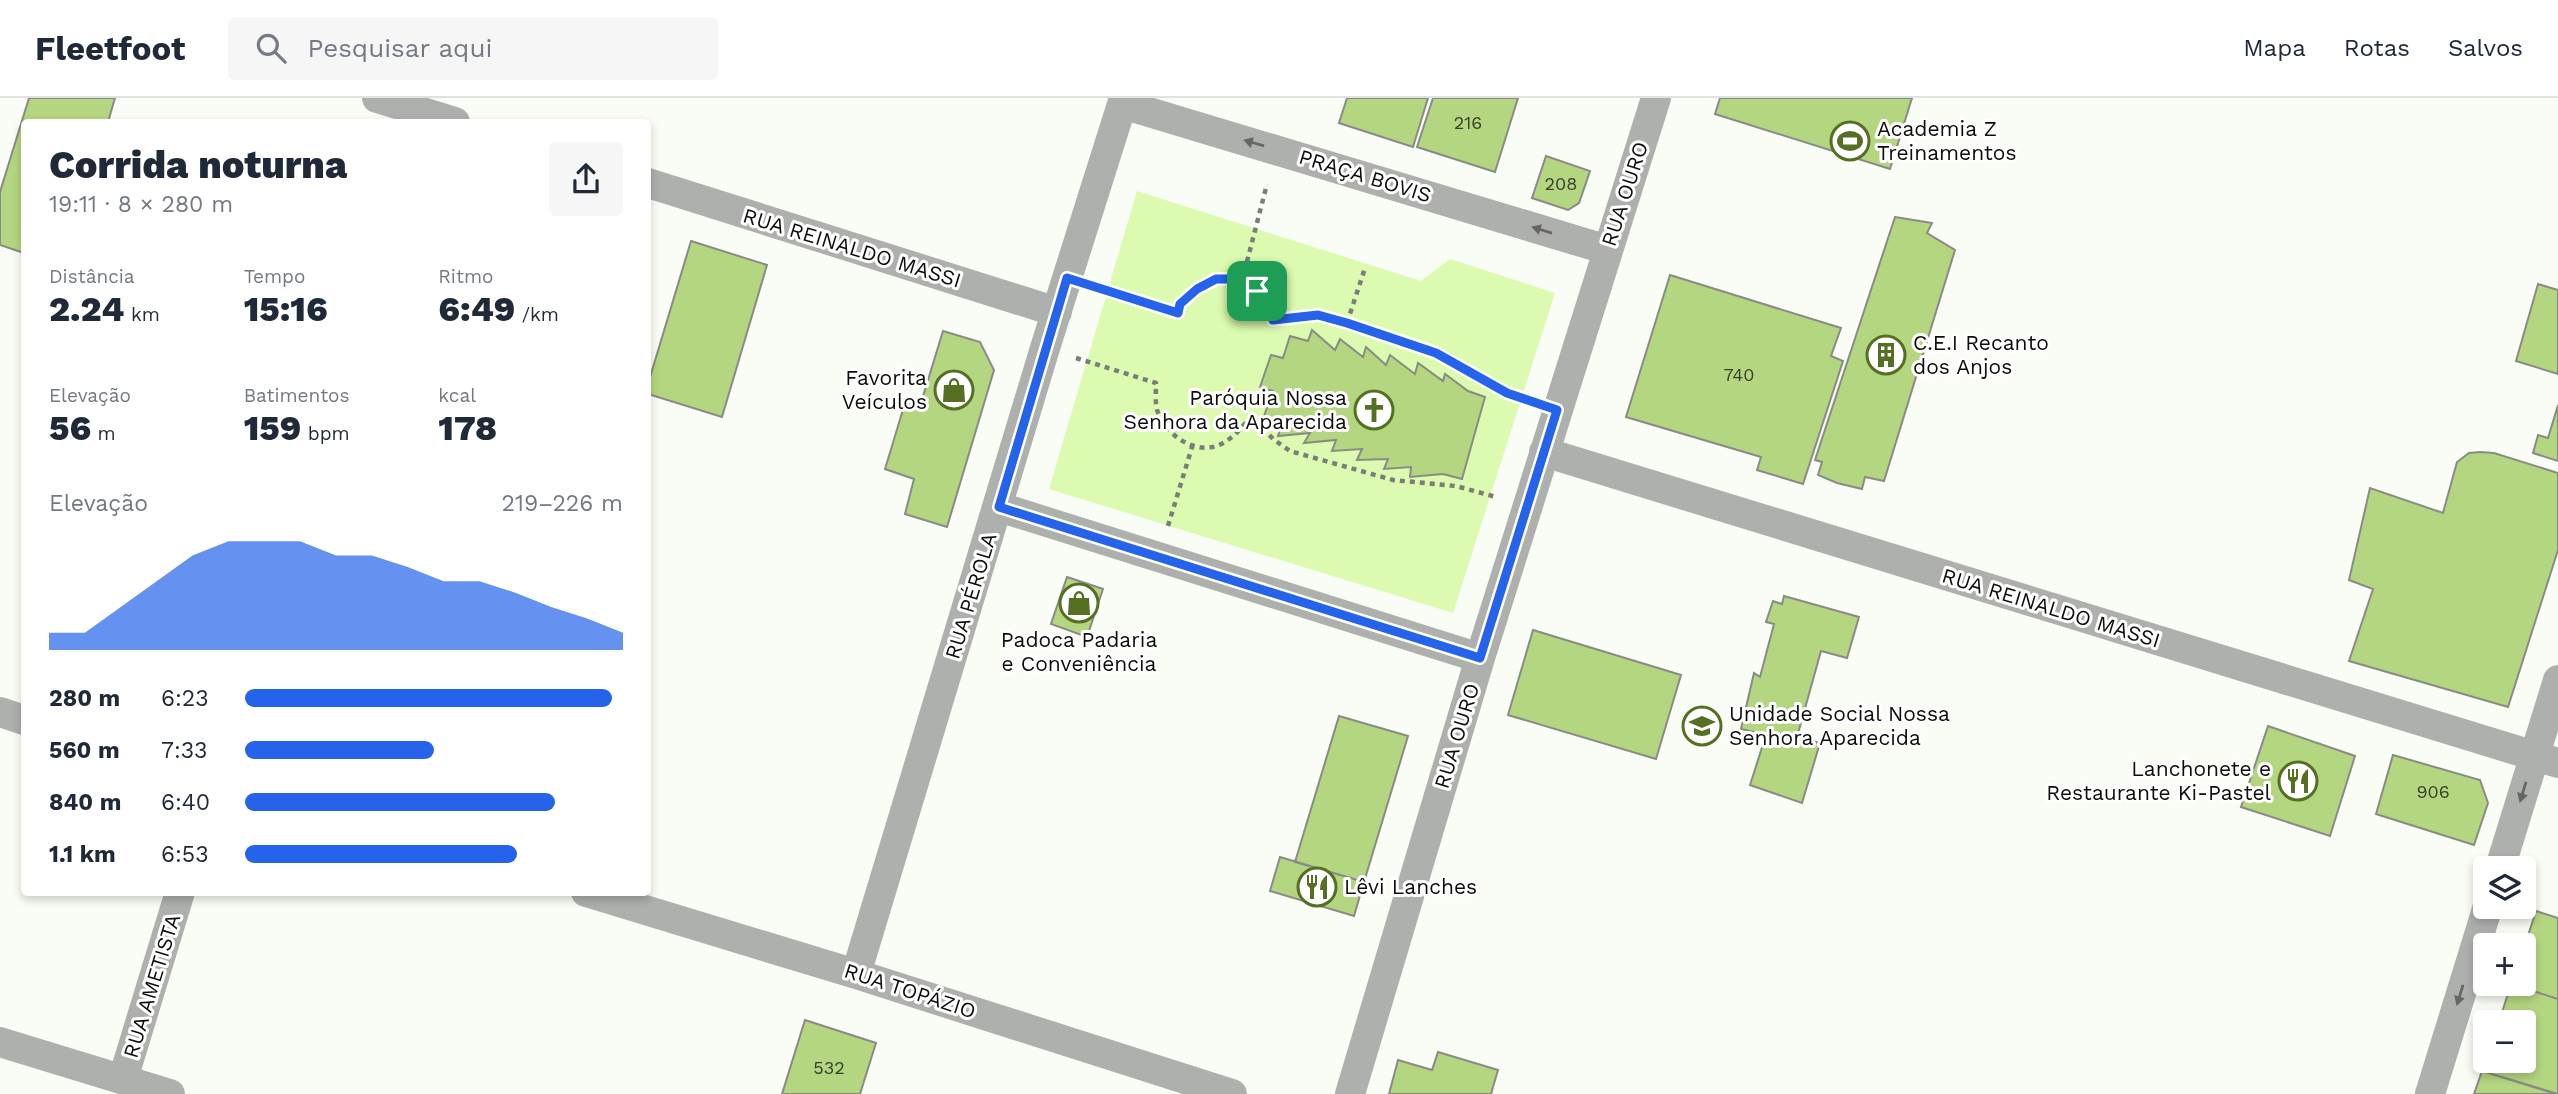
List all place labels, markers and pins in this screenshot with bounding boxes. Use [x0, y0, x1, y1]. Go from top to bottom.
place label: Academia Z Treinamentos [1877, 116, 2017, 165]
sports icon: Academia Z Treinamentos [1829, 120, 1871, 162]
pin [1227, 261, 1287, 321]
place label: C.E.I Recanto dos Anjos [1913, 330, 2049, 379]
building icon: C.E.I Recanto dos Anjos [1865, 334, 1907, 376]
place label: Favorita Veículos [842, 365, 927, 414]
shop icon: Favorita Veículos [933, 369, 975, 411]
place label: Paróquia Nossa Senhora da Aparecida [1123, 385, 1347, 434]
church icon: Paróquia Nossa Senhora da Aparecida [1353, 389, 1395, 431]
shop icon: Padoca Padaria e Conveniência [1058, 582, 1100, 624]
place label: Padoca Padaria e Conveniência [1001, 627, 1157, 676]
place label: Unidade Social Nossa Senhora Aparecida [1729, 701, 1950, 750]
school or university icon: Unidade Social Nossa Senhora Aparecida [1681, 705, 1723, 747]
place label: Lanchonete e Restaurante Ki-Pastel [2046, 756, 2272, 805]
restaurant icon: Lanchonete e Restaurante Ki-Pastel [2277, 760, 2319, 802]
restaurant icon: Lêvi Lanches [1296, 866, 1338, 908]
place label: Lêvi Lanches [1344, 874, 1477, 899]

